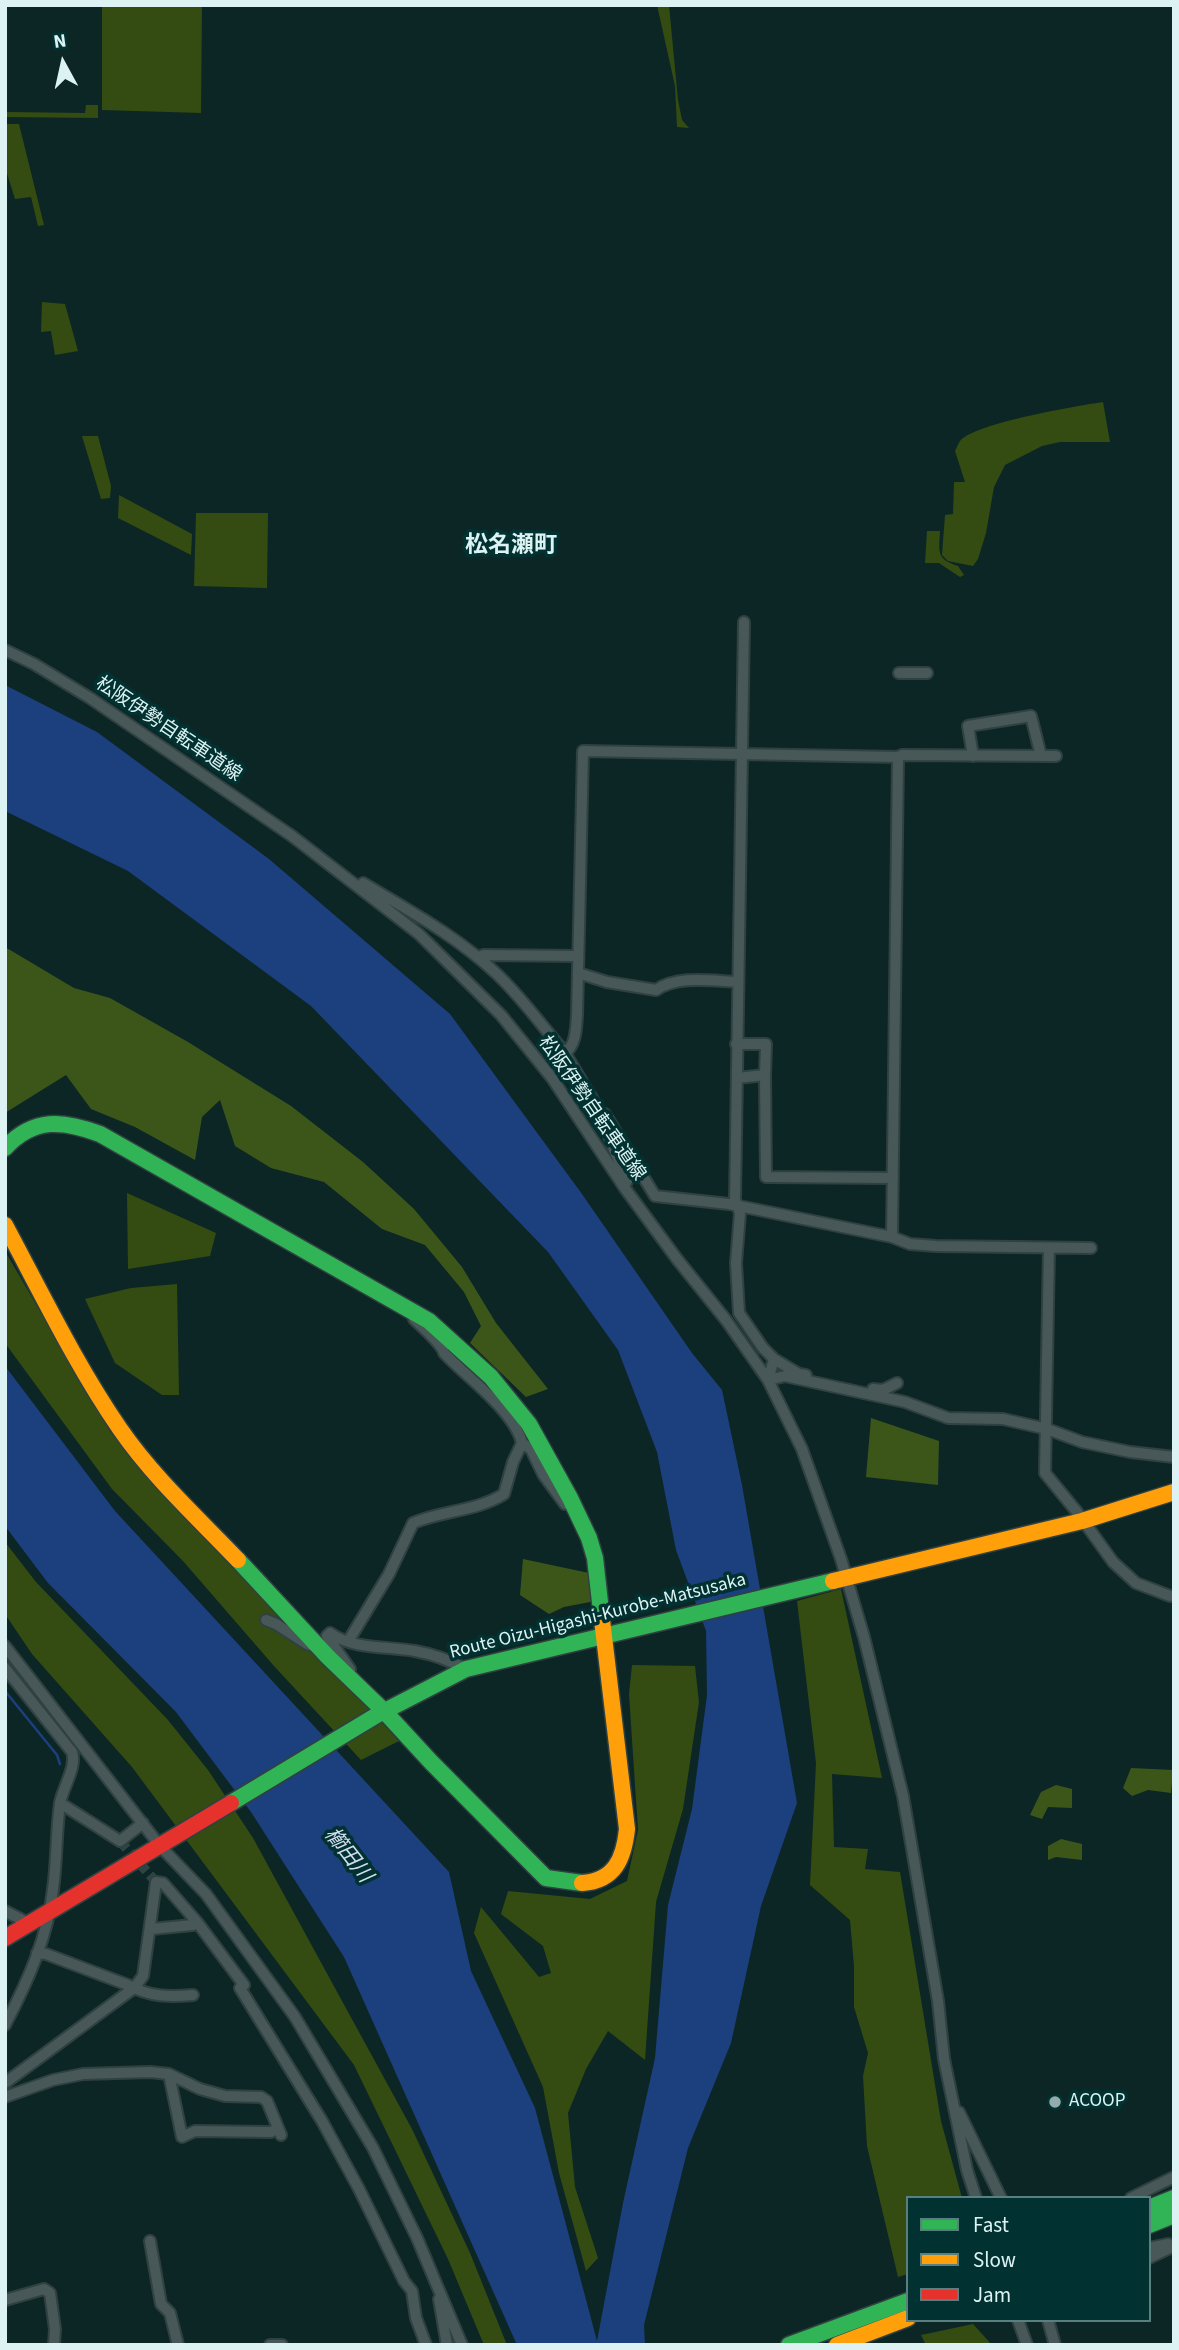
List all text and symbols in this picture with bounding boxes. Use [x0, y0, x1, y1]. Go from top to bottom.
text: N [52, 27, 68, 56]
north arrow [28, 28, 98, 98]
district label: 松名瀬町 [465, 533, 557, 561]
street label: 松阪伊勢自転車道線 [91, 673, 245, 787]
street label: 松阪伊勢自転車道線 [533, 1032, 649, 1186]
street label: Route Oizu-Higashi-Kurobe-Matsusaka [447, 1569, 749, 1665]
water label: 櫛田川 [318, 1823, 376, 1889]
place label: ACOOP [1069, 2091, 1125, 2113]
marker: ACOOP [1047, 2094, 1063, 2110]
legend [906, 2196, 1151, 2322]
text: Fast [973, 2210, 1009, 2240]
text: Slow [973, 2245, 1016, 2275]
text: Jam [973, 2280, 1011, 2310]

